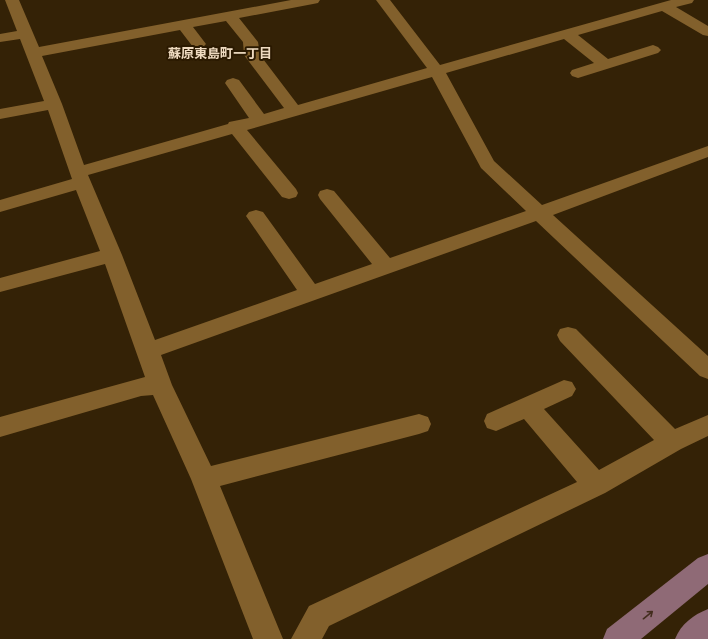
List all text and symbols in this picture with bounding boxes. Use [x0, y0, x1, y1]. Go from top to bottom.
district label: 蘇原東島町一丁目 [168, 43, 272, 63]
one-way arrow [643, 610, 654, 619]

